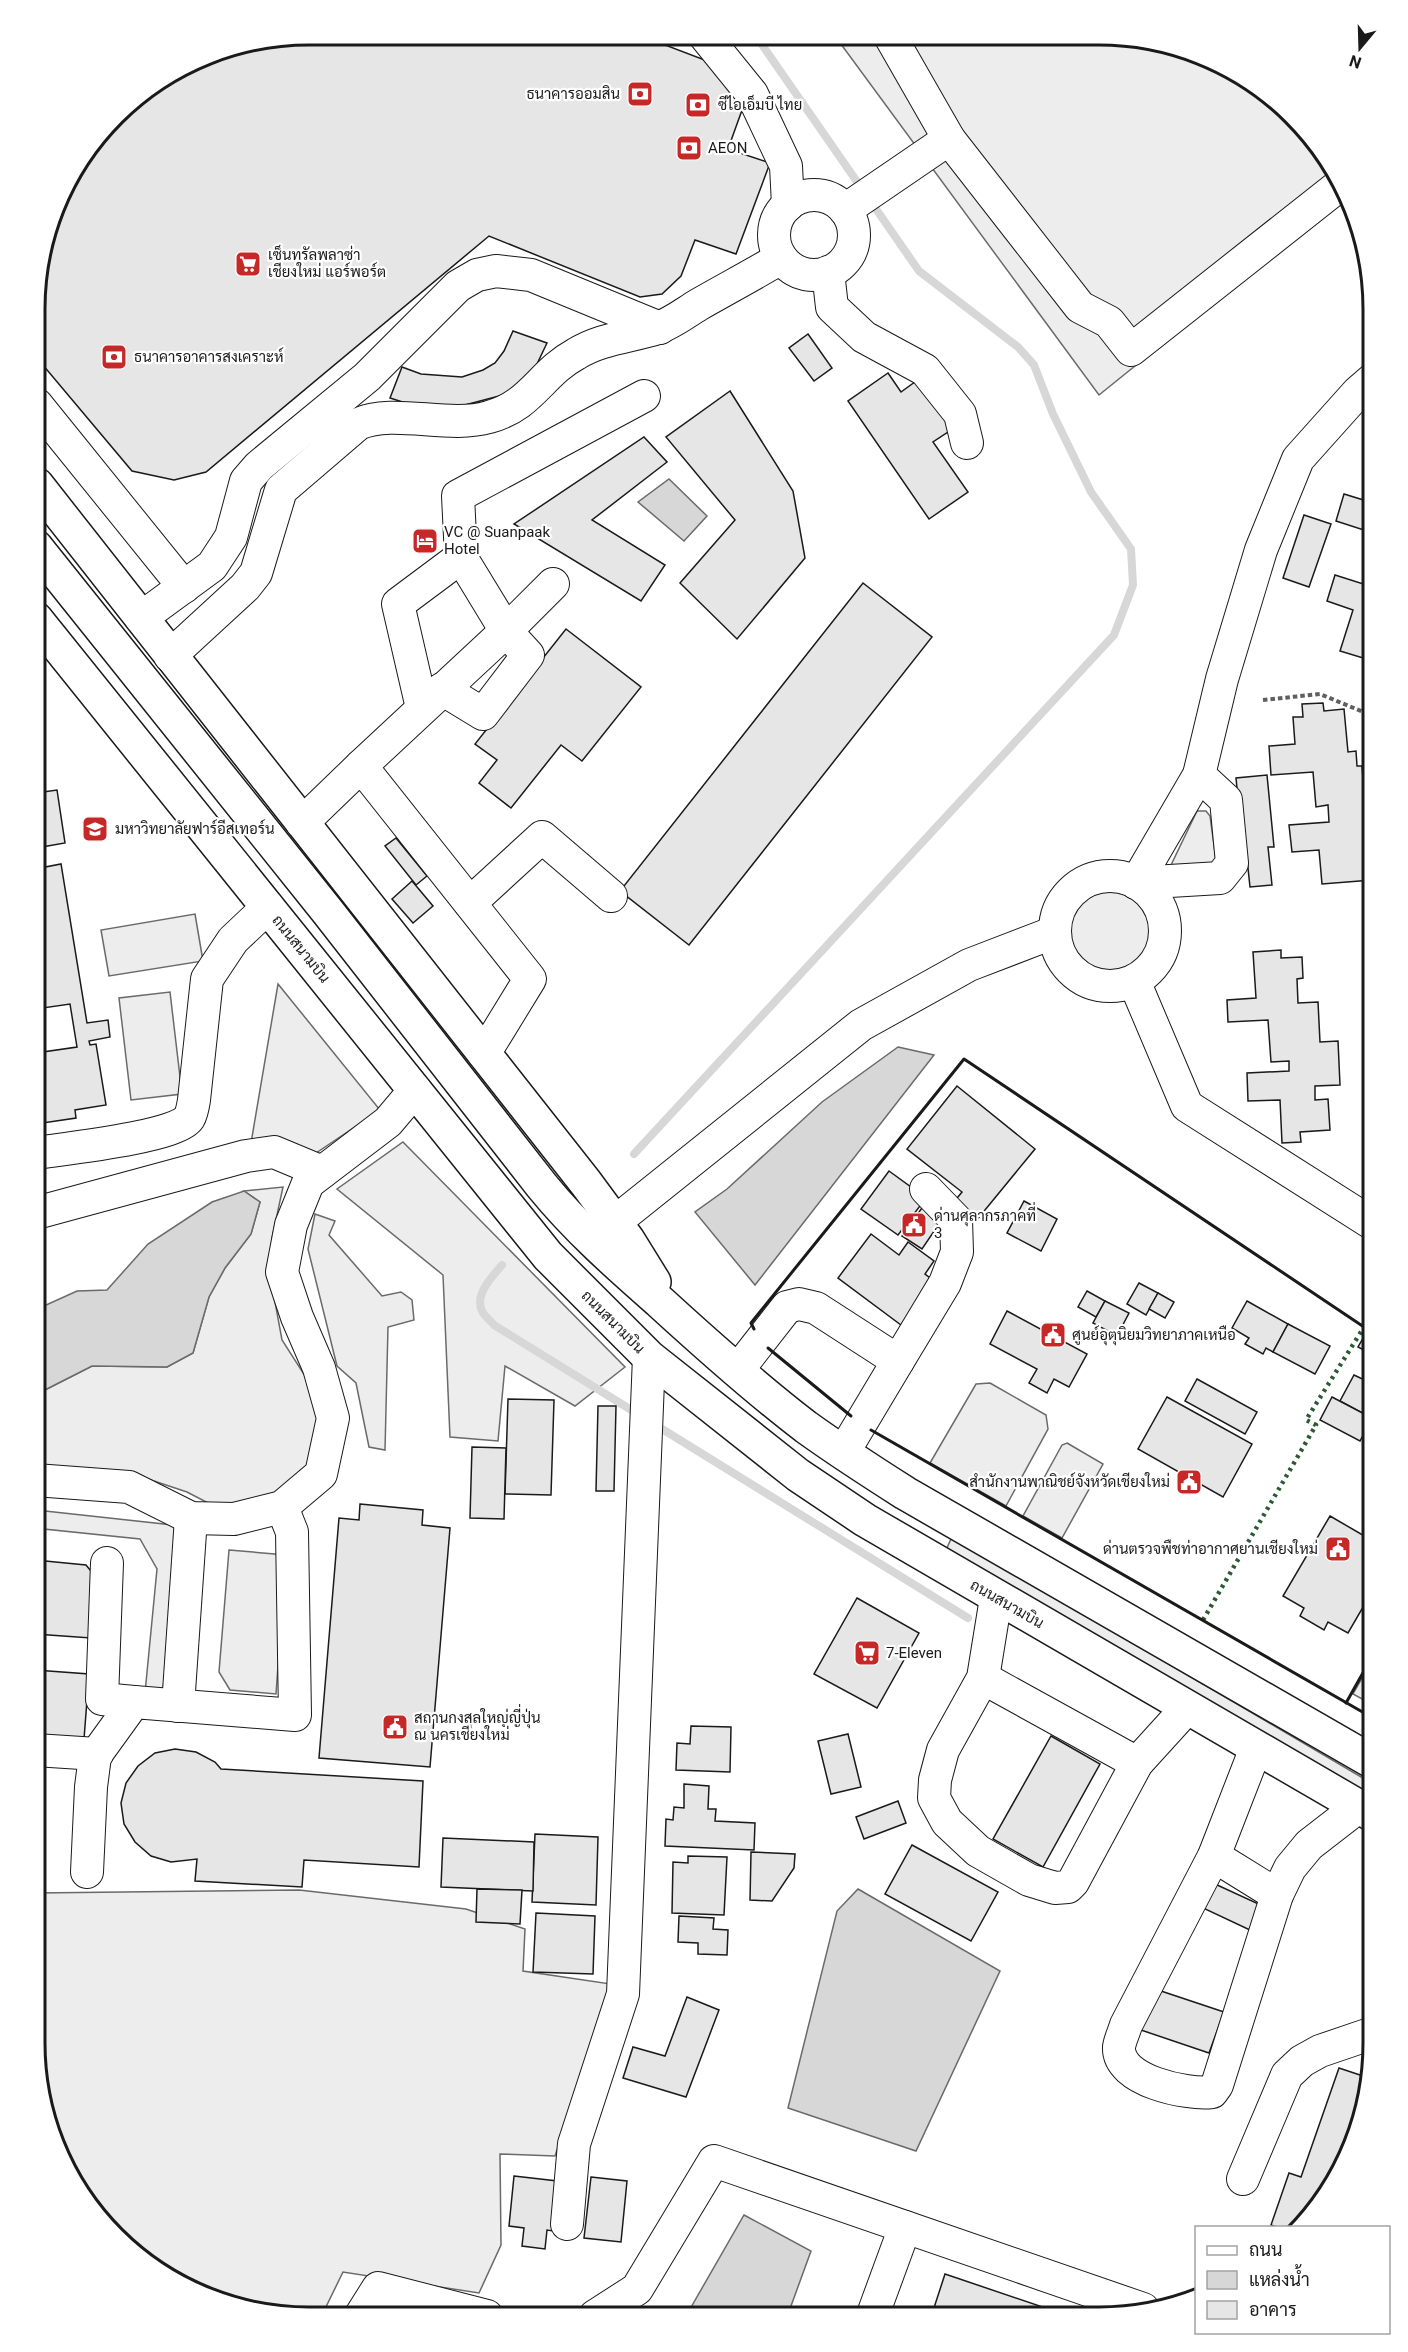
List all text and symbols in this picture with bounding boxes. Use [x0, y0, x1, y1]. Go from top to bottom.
north arrow [1330, 18, 1390, 78]
text: N [1347, 51, 1364, 73]
bank icon: ธนาคารออมสิน [625, 79, 655, 109]
place label: ธนาคารออมสิน [526, 85, 620, 103]
bank icon: ซีไอเอ็มบี ไทย [683, 90, 713, 120]
place label: ซีไอเอ็มบี ไทย [718, 94, 802, 114]
bank icon: AEON [674, 133, 704, 163]
place label: AEON [708, 139, 747, 157]
place label: เซ็นทรัลพลาซ่า เชียงใหม่ แอร์พอร์ต [268, 244, 386, 281]
supermarket icon: เซ็นทรัลพลาซ่า เชียงใหม่ แอร์พอร์ต [233, 249, 263, 279]
bank icon: ธนาคารอาคารสงเคราะห์ [99, 342, 129, 372]
place label: ธนาคารอาคารสงเคราะห์ [134, 347, 284, 366]
place label: VC @ Suanpaak Hotel [444, 523, 550, 558]
hotel icon: VC @ Suanpaak Hotel [410, 526, 440, 556]
school or university icon: มหาวิทยาลัยฟาร์อีสเทอร์น [80, 814, 110, 844]
place label: มหาวิทยาลัยฟาร์อีสเทอร์น [115, 819, 275, 838]
street label: ถนนสนามบิน [268, 912, 334, 986]
place label: ด่านศุลากรภาคที่ 3 [934, 1201, 1036, 1242]
public building icon: ด่านศุลากรภาคที่ 3 [899, 1210, 929, 1240]
street label: ถนนสนามบิน [578, 1287, 648, 1357]
public building icon: ศูนย์อุตุนิยมวิทยาภาคเหนือ [1038, 1320, 1068, 1350]
place label: ศูนย์อุตุนิยมวิทยาภาคเหนือ [1072, 1325, 1236, 1346]
public building icon: สำนักงานพาณิชย์จังหวัดเชียงใหม่ [1174, 1467, 1204, 1497]
place label: สำนักงานพาณิชย์จังหวัดเชียงใหม่ [969, 1472, 1170, 1491]
public building icon: ด่านตรวจพืชท่าอากาศยานเชียงใหม่ [1323, 1534, 1353, 1564]
place label: ด่านตรวจพืชท่าอากาศยานเชียงใหม่ [1103, 1539, 1318, 1558]
street label: ถนนสนามบิน [967, 1576, 1047, 1632]
supermarket icon: 7-Eleven [852, 1638, 882, 1668]
place label: 7-Eleven [886, 1644, 942, 1662]
place label: สถานกงสุลใหญ่ญี่ปุ่น ณ นครเชียงใหม่ [414, 1703, 541, 1744]
public building icon: สถานกงสุลใหญ่ญี่ปุ่น ณ นครเชียงใหม่ [380, 1712, 410, 1742]
legend [1195, 2226, 1390, 2334]
text: ถนน [1249, 2239, 1282, 2260]
text: แหล่งน้ำ [1249, 2264, 1310, 2290]
text: อาคาร [1249, 2299, 1297, 2320]

